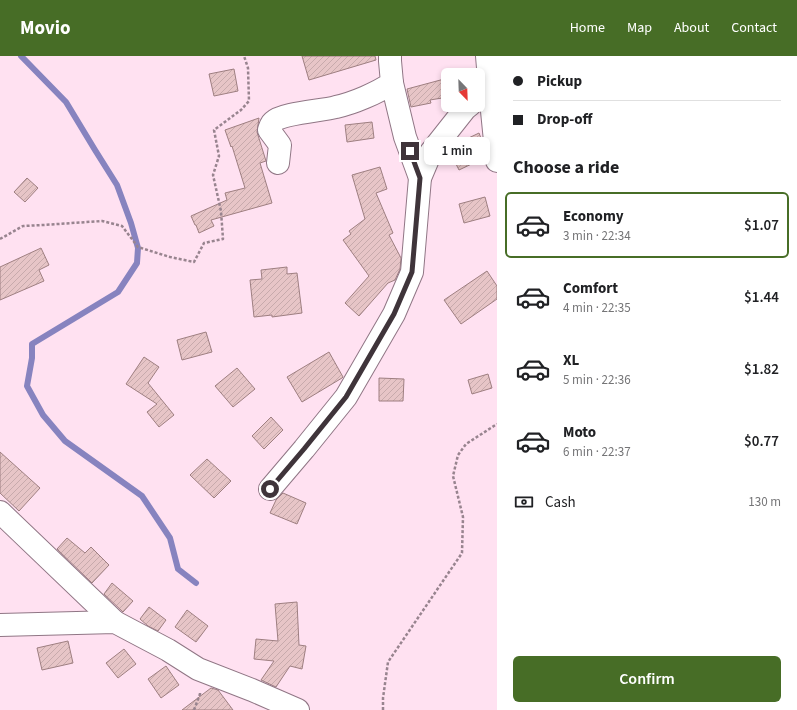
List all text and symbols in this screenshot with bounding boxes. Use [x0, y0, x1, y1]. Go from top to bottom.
text: Movio [20, 15, 71, 42]
text: Home [570, 18, 605, 38]
text: Map [627, 18, 652, 38]
text: About [674, 18, 709, 38]
text: Contact [731, 18, 777, 38]
north arrow [441, 68, 485, 112]
map controls [441, 68, 485, 112]
text: Pickup [537, 71, 582, 92]
text: Drop-off [537, 109, 592, 130]
callout: 1 min [424, 137, 490, 165]
route end [401, 142, 419, 160]
text: 1 min [442, 142, 472, 160]
text: Choose a ride [513, 155, 619, 180]
text: Economy [563, 206, 624, 227]
icon: car [515, 207, 551, 243]
text: $1.07 [744, 215, 779, 236]
text: 3 min · 22:34 [563, 227, 631, 245]
text: Comfort [563, 278, 618, 299]
icon: car [515, 279, 551, 315]
text: $1.44 [744, 287, 779, 308]
text: 4 min · 22:35 [563, 299, 631, 317]
text: XL [563, 350, 579, 371]
icon: car [515, 351, 551, 387]
text: $1.82 [744, 359, 779, 380]
text: 5 min · 22:36 [563, 371, 631, 389]
text: Moto [563, 422, 596, 443]
icon: car [515, 423, 551, 459]
text: $0.77 [744, 431, 779, 452]
text: 6 min · 22:37 [563, 443, 631, 461]
route start [261, 480, 279, 498]
icon: cash [513, 491, 535, 513]
text: Cash [545, 492, 576, 513]
text: 130 m [748, 493, 781, 511]
button: Confirm [513, 656, 781, 702]

